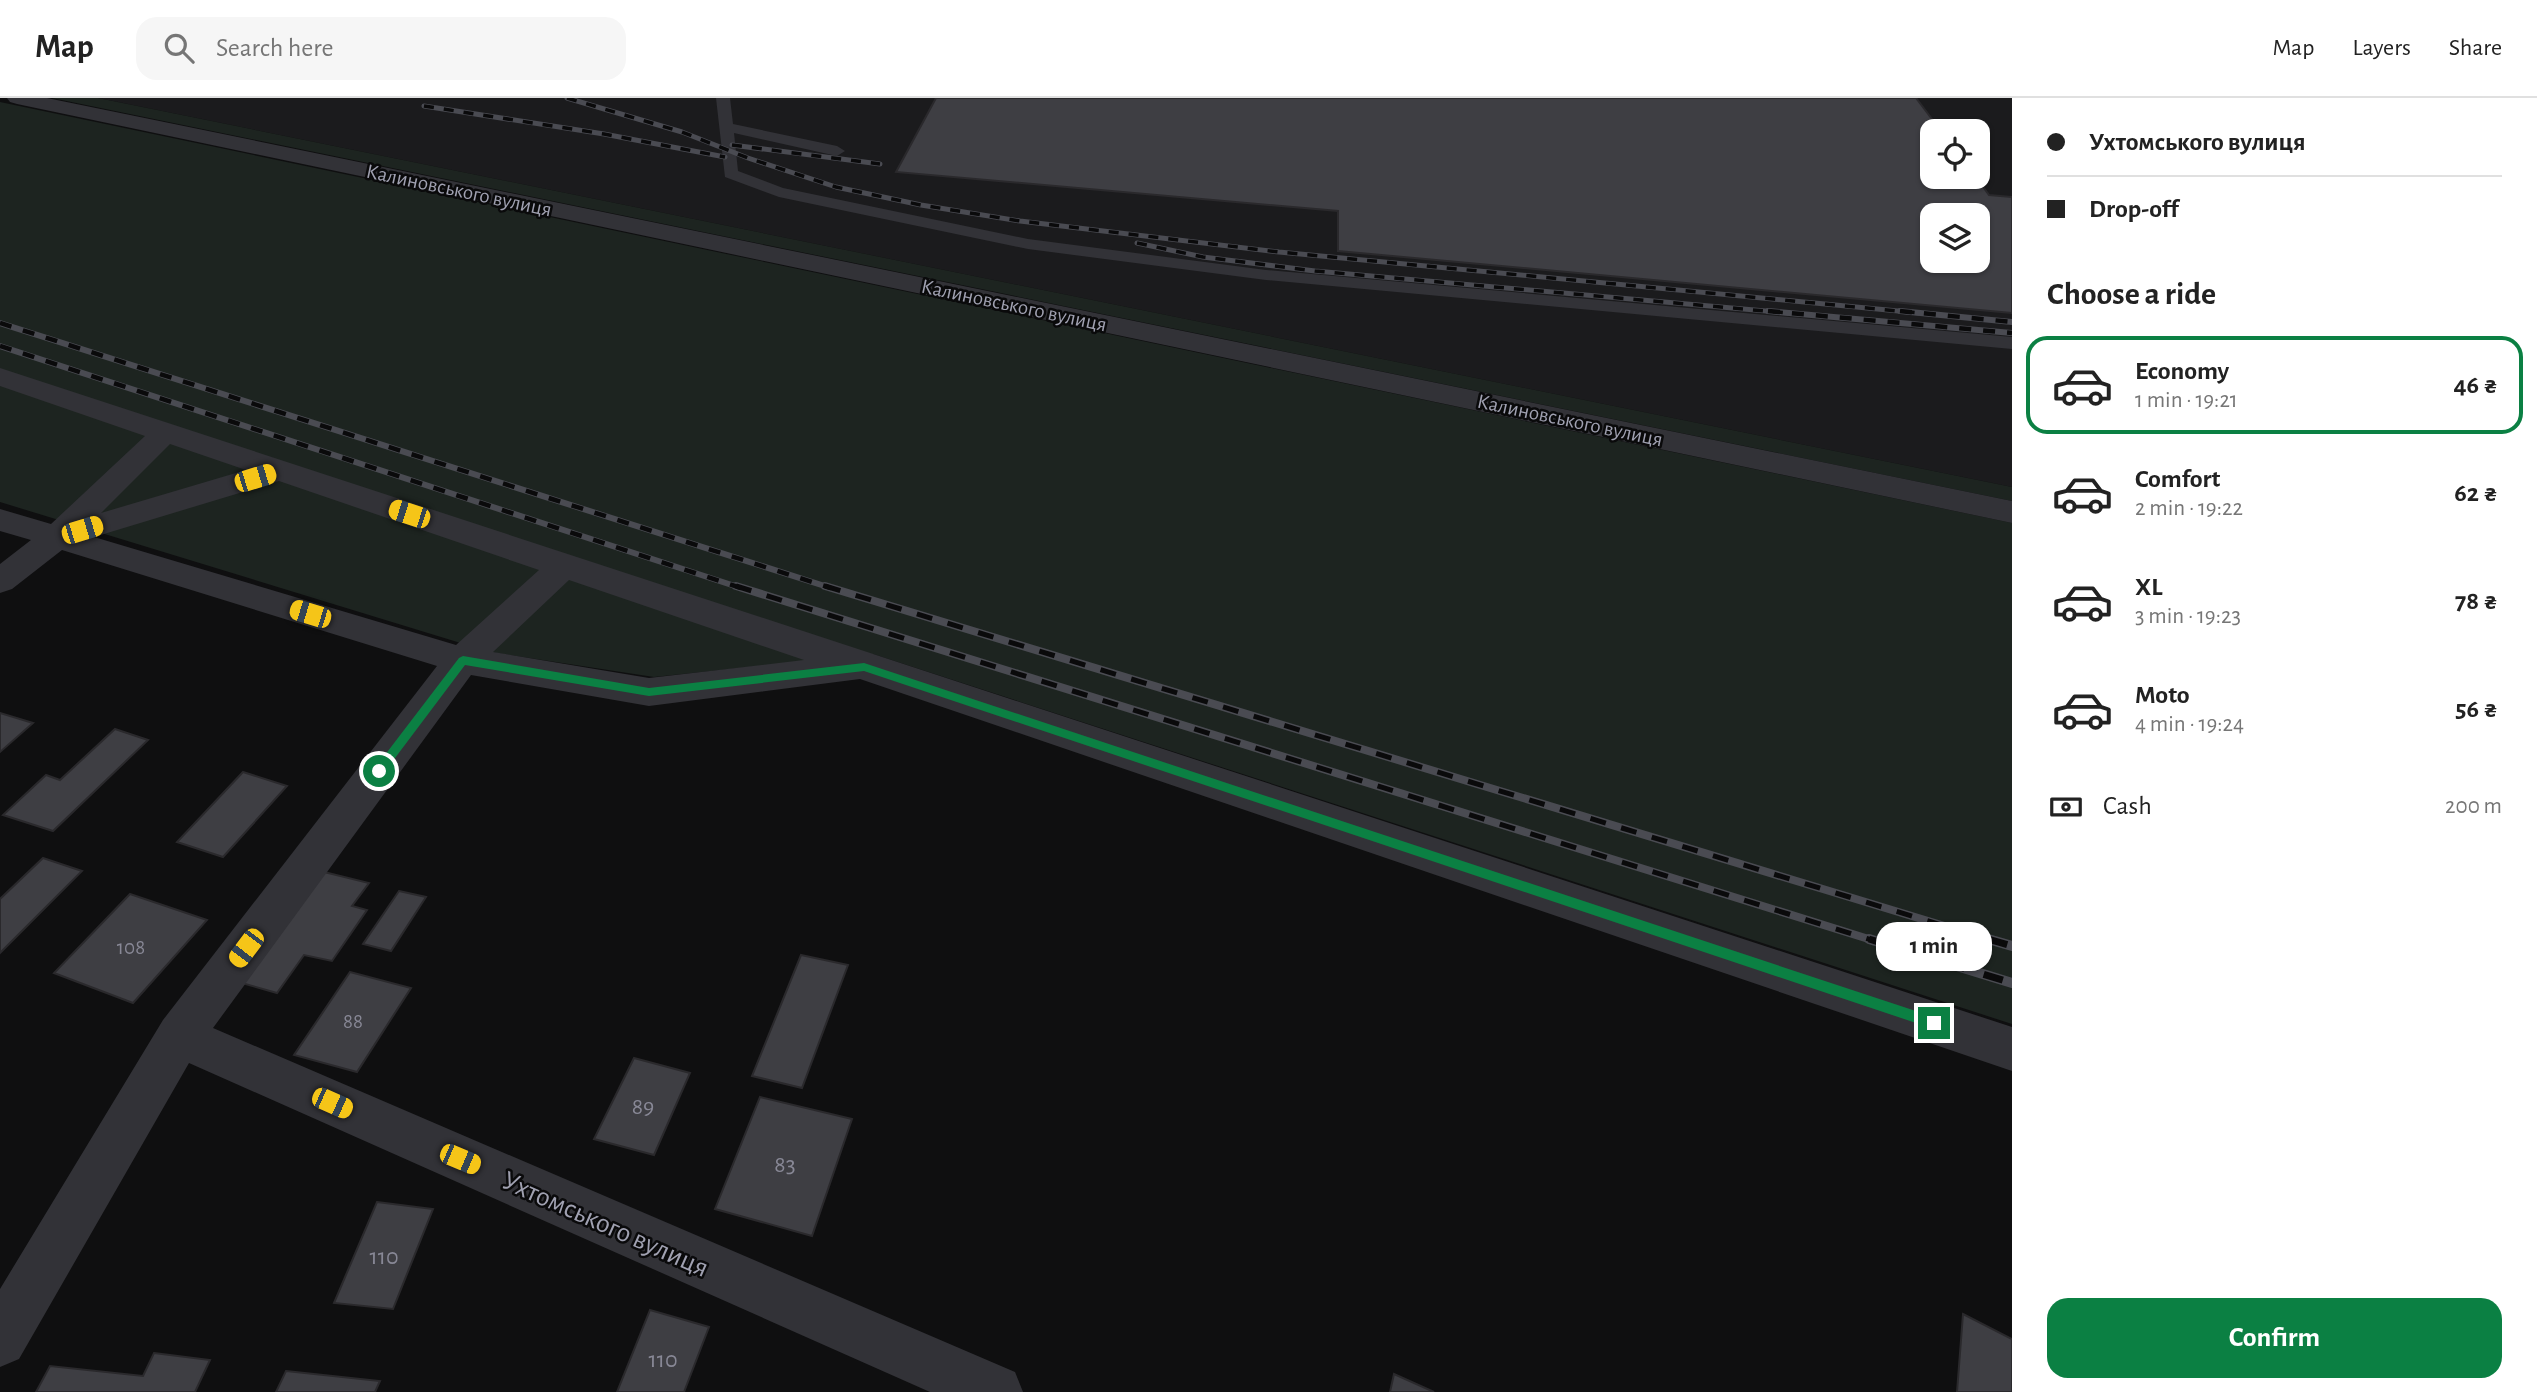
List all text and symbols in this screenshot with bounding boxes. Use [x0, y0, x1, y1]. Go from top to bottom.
search box [136, 17, 626, 80]
icon: search [160, 29, 198, 67]
text: Map [35, 31, 94, 64]
text: Search here [216, 35, 334, 61]
text: Map [2272, 36, 2314, 60]
text: Layers [2352, 36, 2411, 60]
text: Share [2449, 36, 2502, 60]
map controls [1920, 119, 1990, 273]
button: locate [1920, 119, 1990, 189]
text: Ухтомського вулиця [2089, 129, 2306, 155]
street label: Калиновського вулиця [364, 161, 554, 220]
text: Drop-off [2089, 196, 2178, 222]
button: layers [1920, 203, 1990, 273]
street label: Калиновського вулиця [919, 276, 1109, 335]
text: Choose a ride [2047, 278, 2216, 310]
icon: car [2051, 354, 2114, 417]
text: Economy [2135, 358, 2229, 384]
text: 46 ₴ [2453, 372, 2498, 398]
text: 1 min · 19:21 [2135, 389, 2238, 412]
street label: Калиновського вулиця [1475, 391, 1665, 450]
car [232, 462, 279, 494]
icon: car [2051, 462, 2114, 525]
text: Comfort [2135, 466, 2220, 492]
text: 62 ₴ [2454, 480, 2498, 506]
text: 2 min · 19:22 [2135, 497, 2243, 520]
car [386, 498, 433, 530]
car [59, 514, 106, 546]
icon: car [2051, 570, 2114, 633]
text: XL [2135, 574, 2162, 600]
text: 78 ₴ [2455, 588, 2498, 614]
car [287, 598, 334, 630]
text: 3 min · 19:23 [2135, 605, 2241, 628]
icon: car [2051, 678, 2114, 741]
text: Moto [2135, 682, 2190, 708]
text: 56 ₴ [2455, 696, 2498, 722]
text: 4 min · 19:24 [2135, 713, 2244, 736]
route start [363, 755, 395, 787]
icon: cash [2047, 788, 2085, 826]
text: Cash [2103, 793, 2152, 819]
text: 200 m [2445, 795, 2502, 818]
callout: 1 min [1876, 922, 1992, 970]
car [225, 925, 268, 971]
text: 1 min [1910, 935, 1958, 958]
house number: 108 [117, 937, 145, 958]
route end [1918, 1007, 1950, 1039]
house number: 88 [343, 1011, 363, 1032]
car [309, 1085, 356, 1121]
house number: 89 [632, 1095, 654, 1119]
car [437, 1141, 484, 1177]
house number: 83 [774, 1153, 796, 1177]
street label: Ухтомського вулиця [498, 1167, 713, 1283]
house number: 110 [369, 1245, 399, 1269]
button: Confirm [2047, 1298, 2502, 1378]
house number: 110 [648, 1348, 678, 1372]

